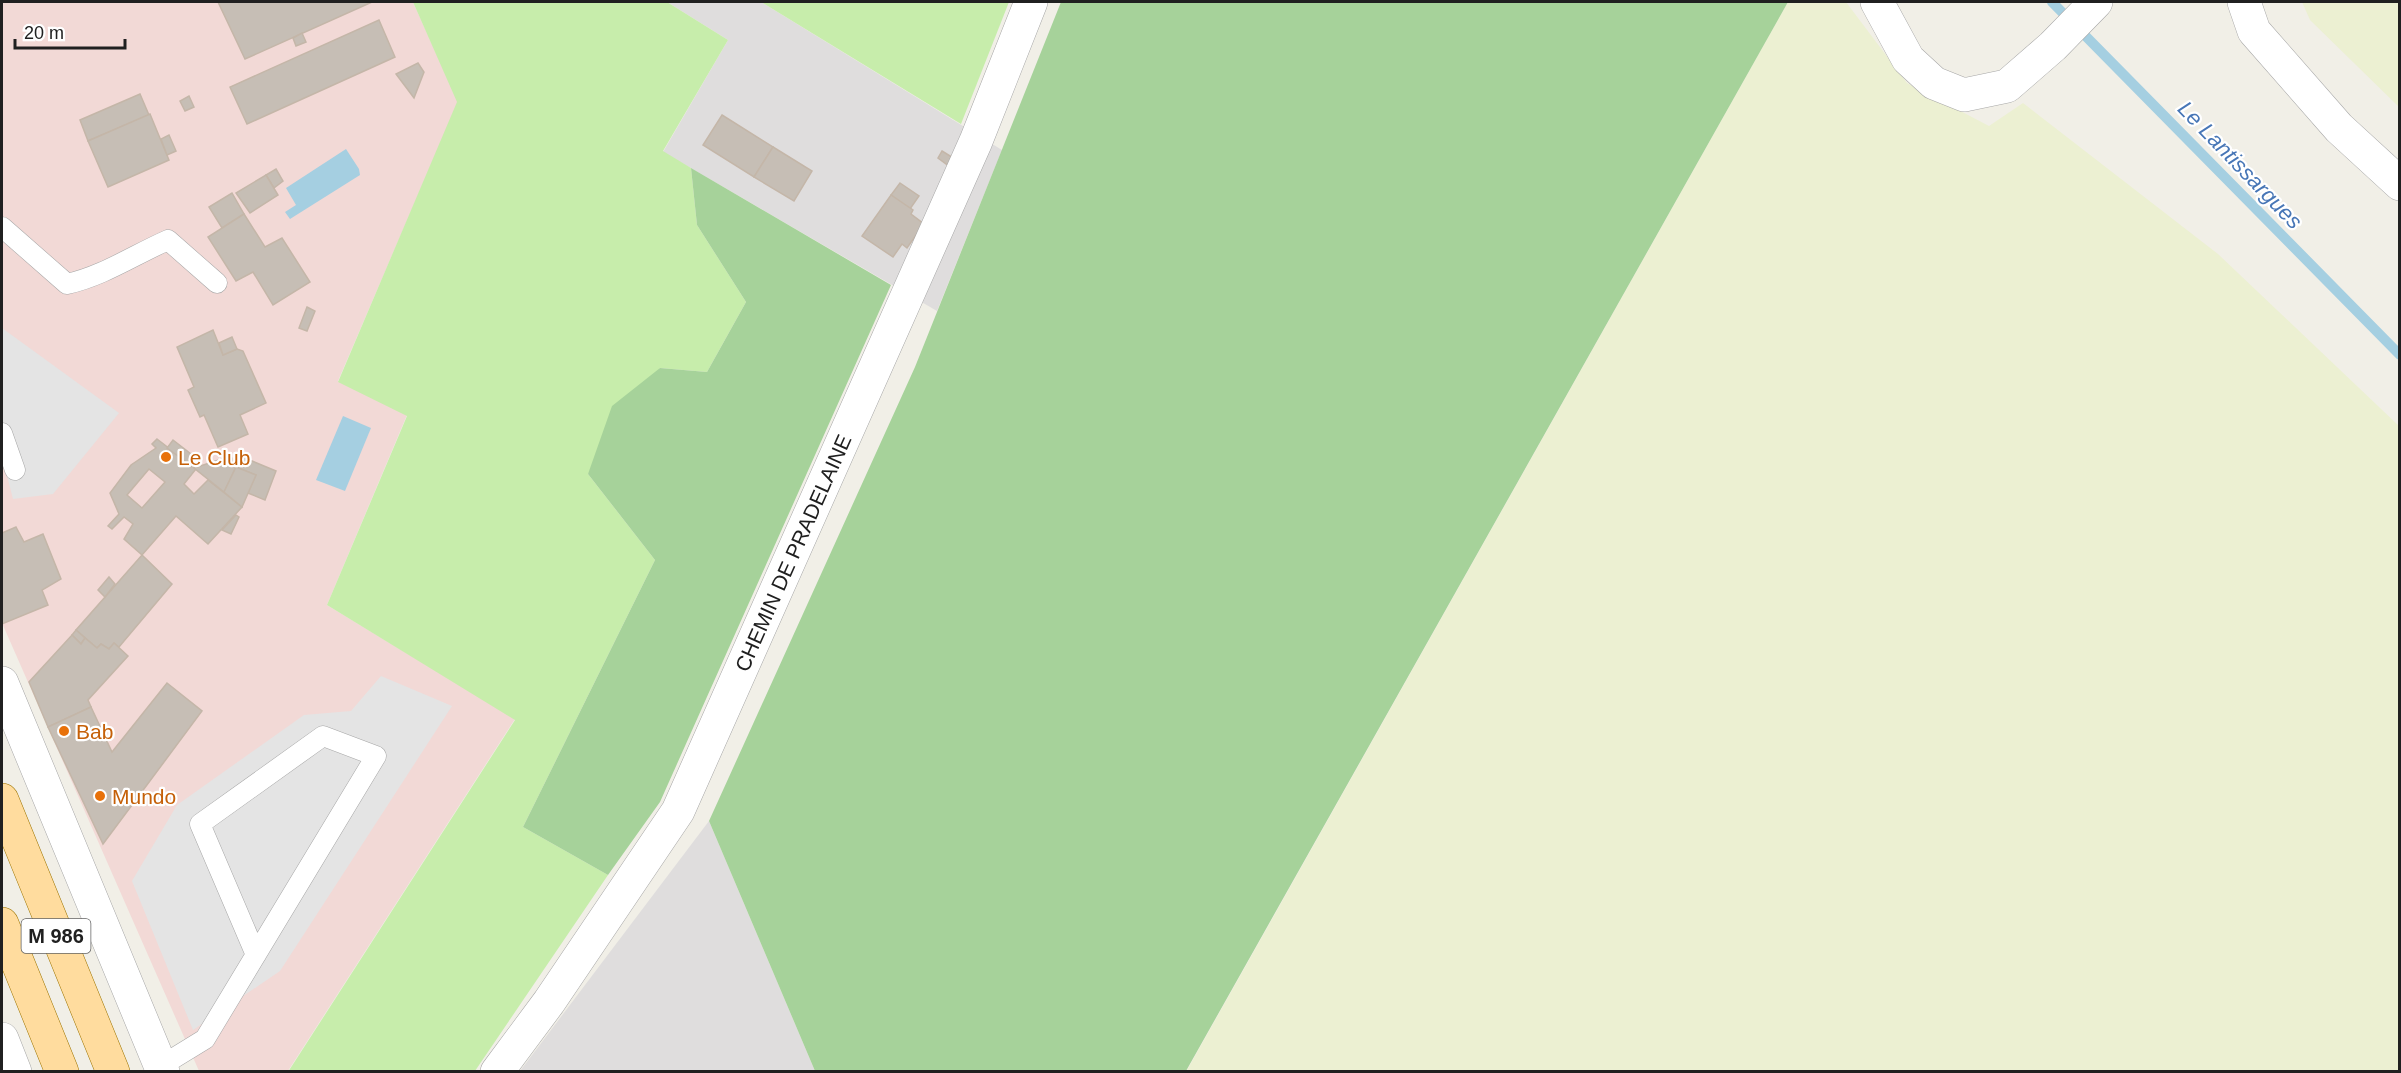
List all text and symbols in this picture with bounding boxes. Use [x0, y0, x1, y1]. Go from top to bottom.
scale bar [15, 12, 124, 50]
text: 20 m [24, 23, 64, 43]
water label: Le Lantissargues [2173, 96, 2307, 234]
street label: CHEMIN DE PRADELAINE [730, 431, 856, 675]
place label: Le Club [178, 446, 250, 469]
marker: Le Club [159, 450, 173, 464]
place label: Bab [76, 720, 113, 743]
marker: Bab [57, 724, 71, 738]
place label: Mundo [112, 785, 176, 808]
marker: Mundo [93, 789, 107, 803]
road number: M 986 [22, 919, 90, 953]

